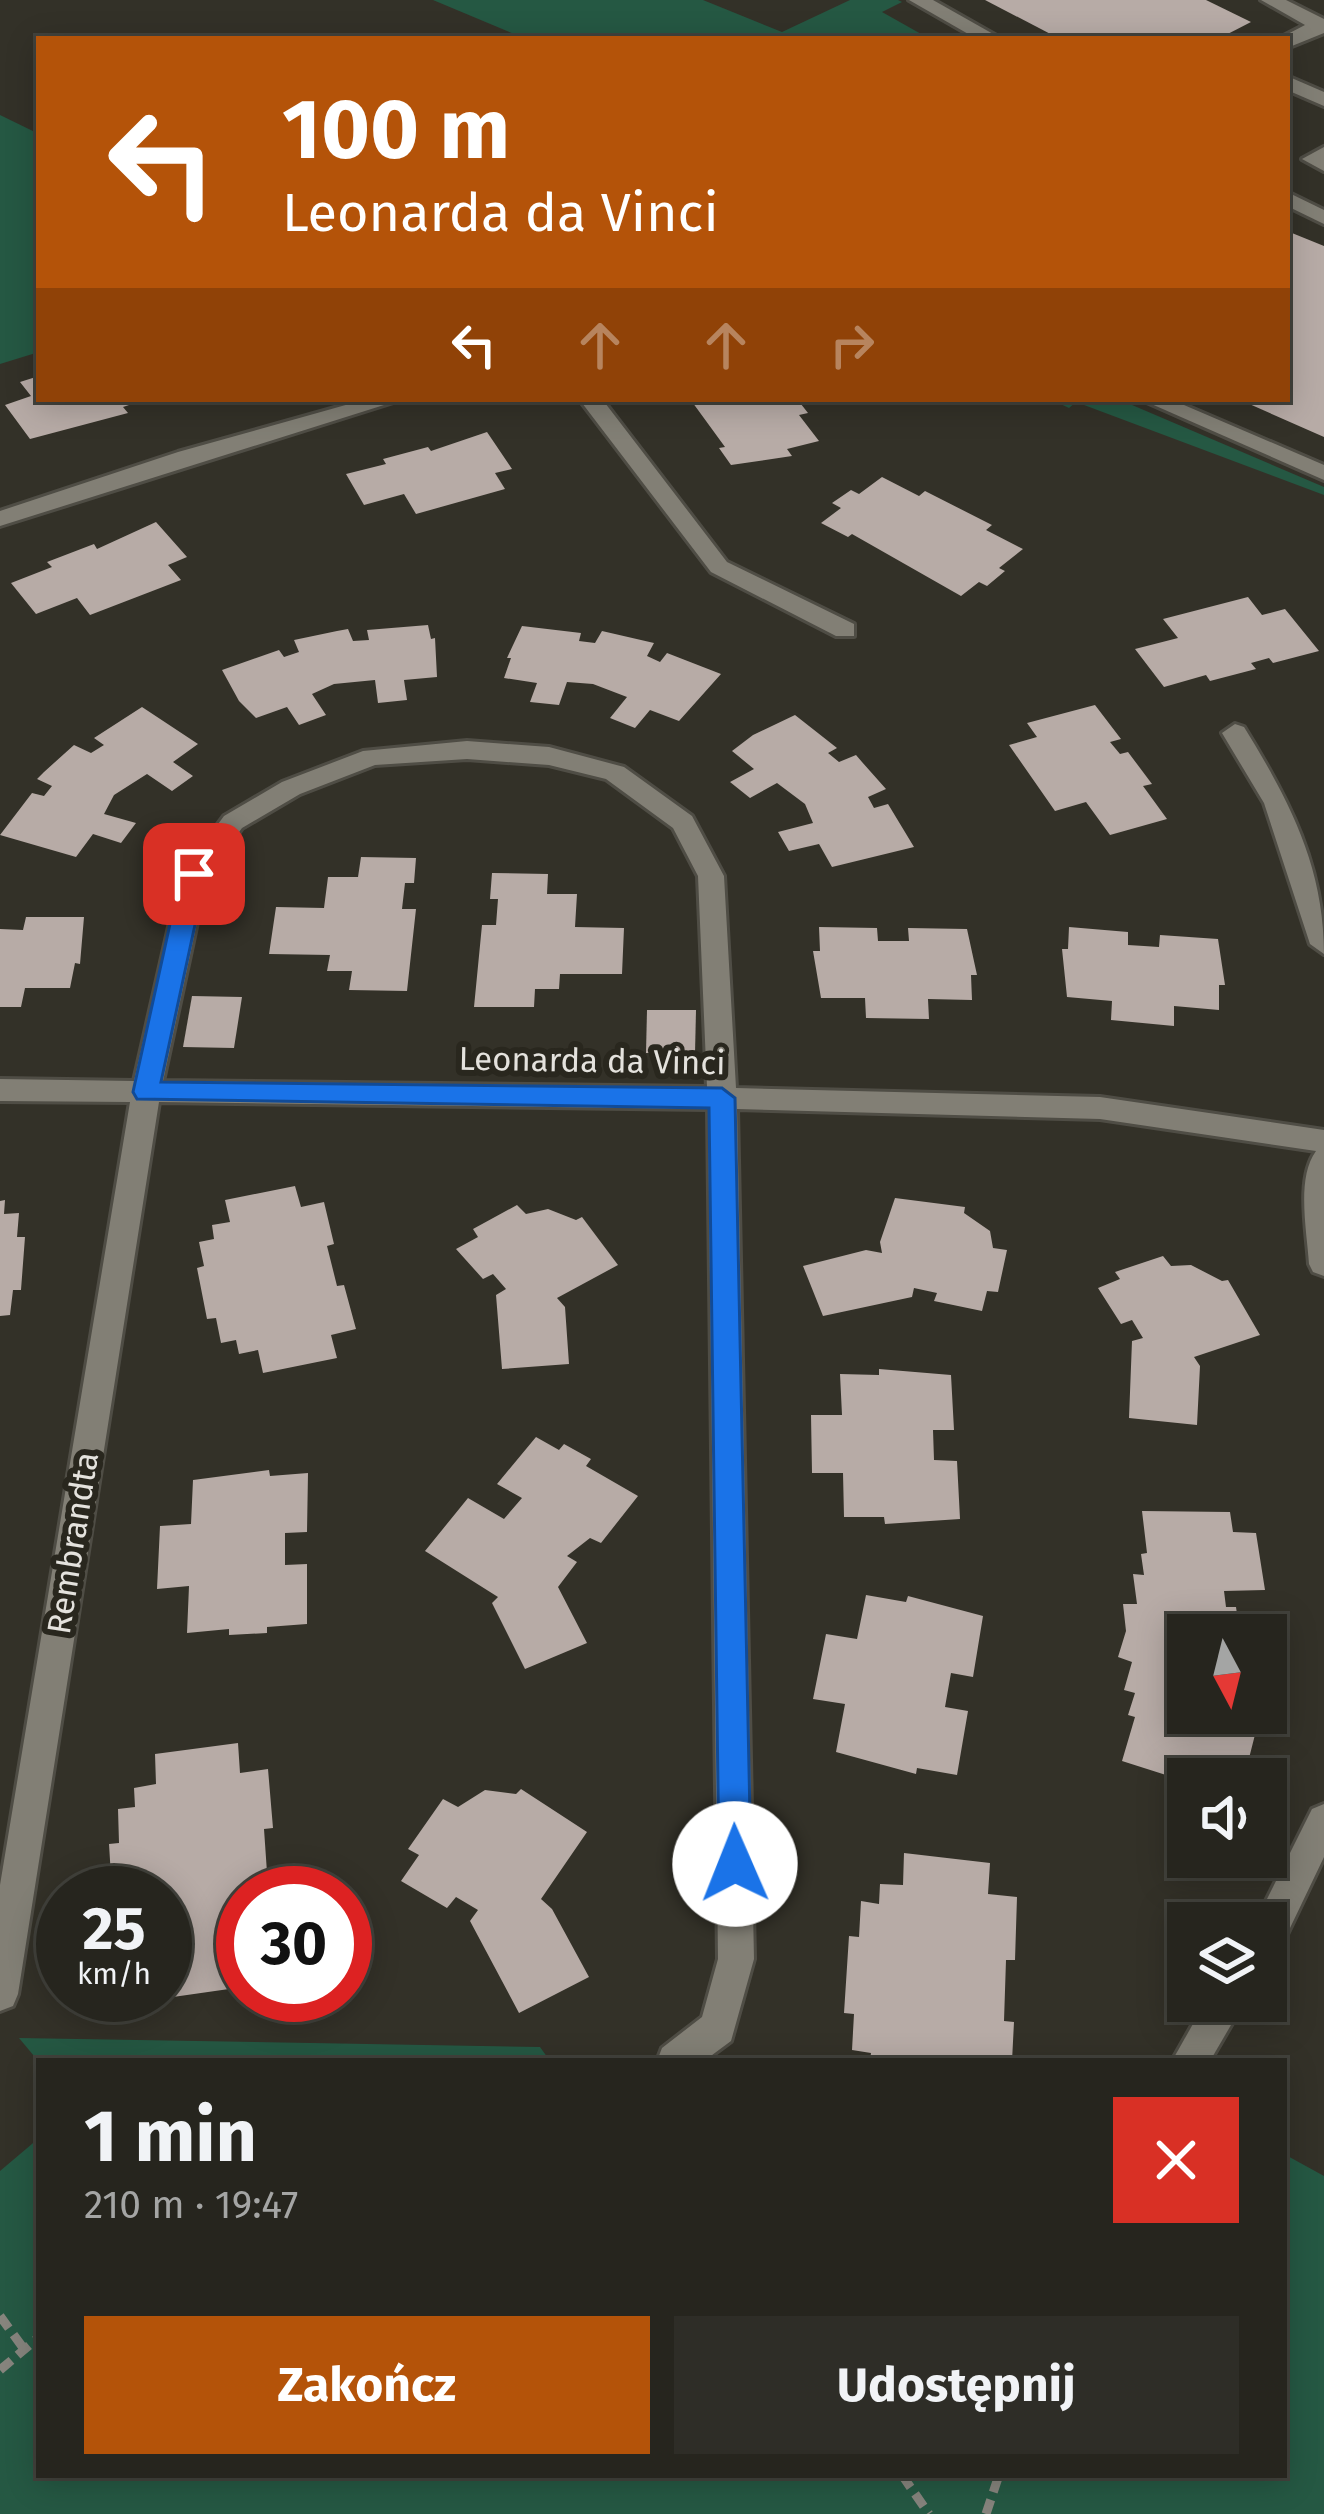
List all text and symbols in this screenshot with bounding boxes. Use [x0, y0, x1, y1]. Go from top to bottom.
text: 100 m [282, 79, 510, 180]
icon: left [84, 84, 240, 240]
text: Leonarda da Vinci [282, 181, 719, 245]
icon: left [441, 312, 507, 378]
icon: ahead [567, 312, 633, 378]
icon: ahead [693, 312, 759, 378]
icon: right [819, 312, 885, 378]
pin [143, 823, 245, 925]
icon: arrive [161, 841, 227, 907]
street label: Leonarda da Vinci [458, 1039, 726, 1083]
street label: Rembrandta [39, 1449, 107, 1637]
north arrow [1167, 1614, 1287, 1734]
map controls [1167, 1614, 1287, 2022]
button: sound [1167, 1758, 1287, 1878]
position arrow [672, 1801, 798, 1927]
speed limit sign: 30 [216, 1866, 372, 2022]
text: 25 [82, 1893, 146, 1965]
button: layers [1167, 1902, 1287, 2022]
text: km/h [77, 1956, 151, 1992]
text: 1 min [84, 2094, 257, 2180]
button: close [1113, 2097, 1239, 2223]
text: 210 m · 19:47 [84, 2182, 298, 2228]
button: Zakończ [84, 2316, 650, 2454]
button: Udostępnij [674, 2316, 1239, 2454]

